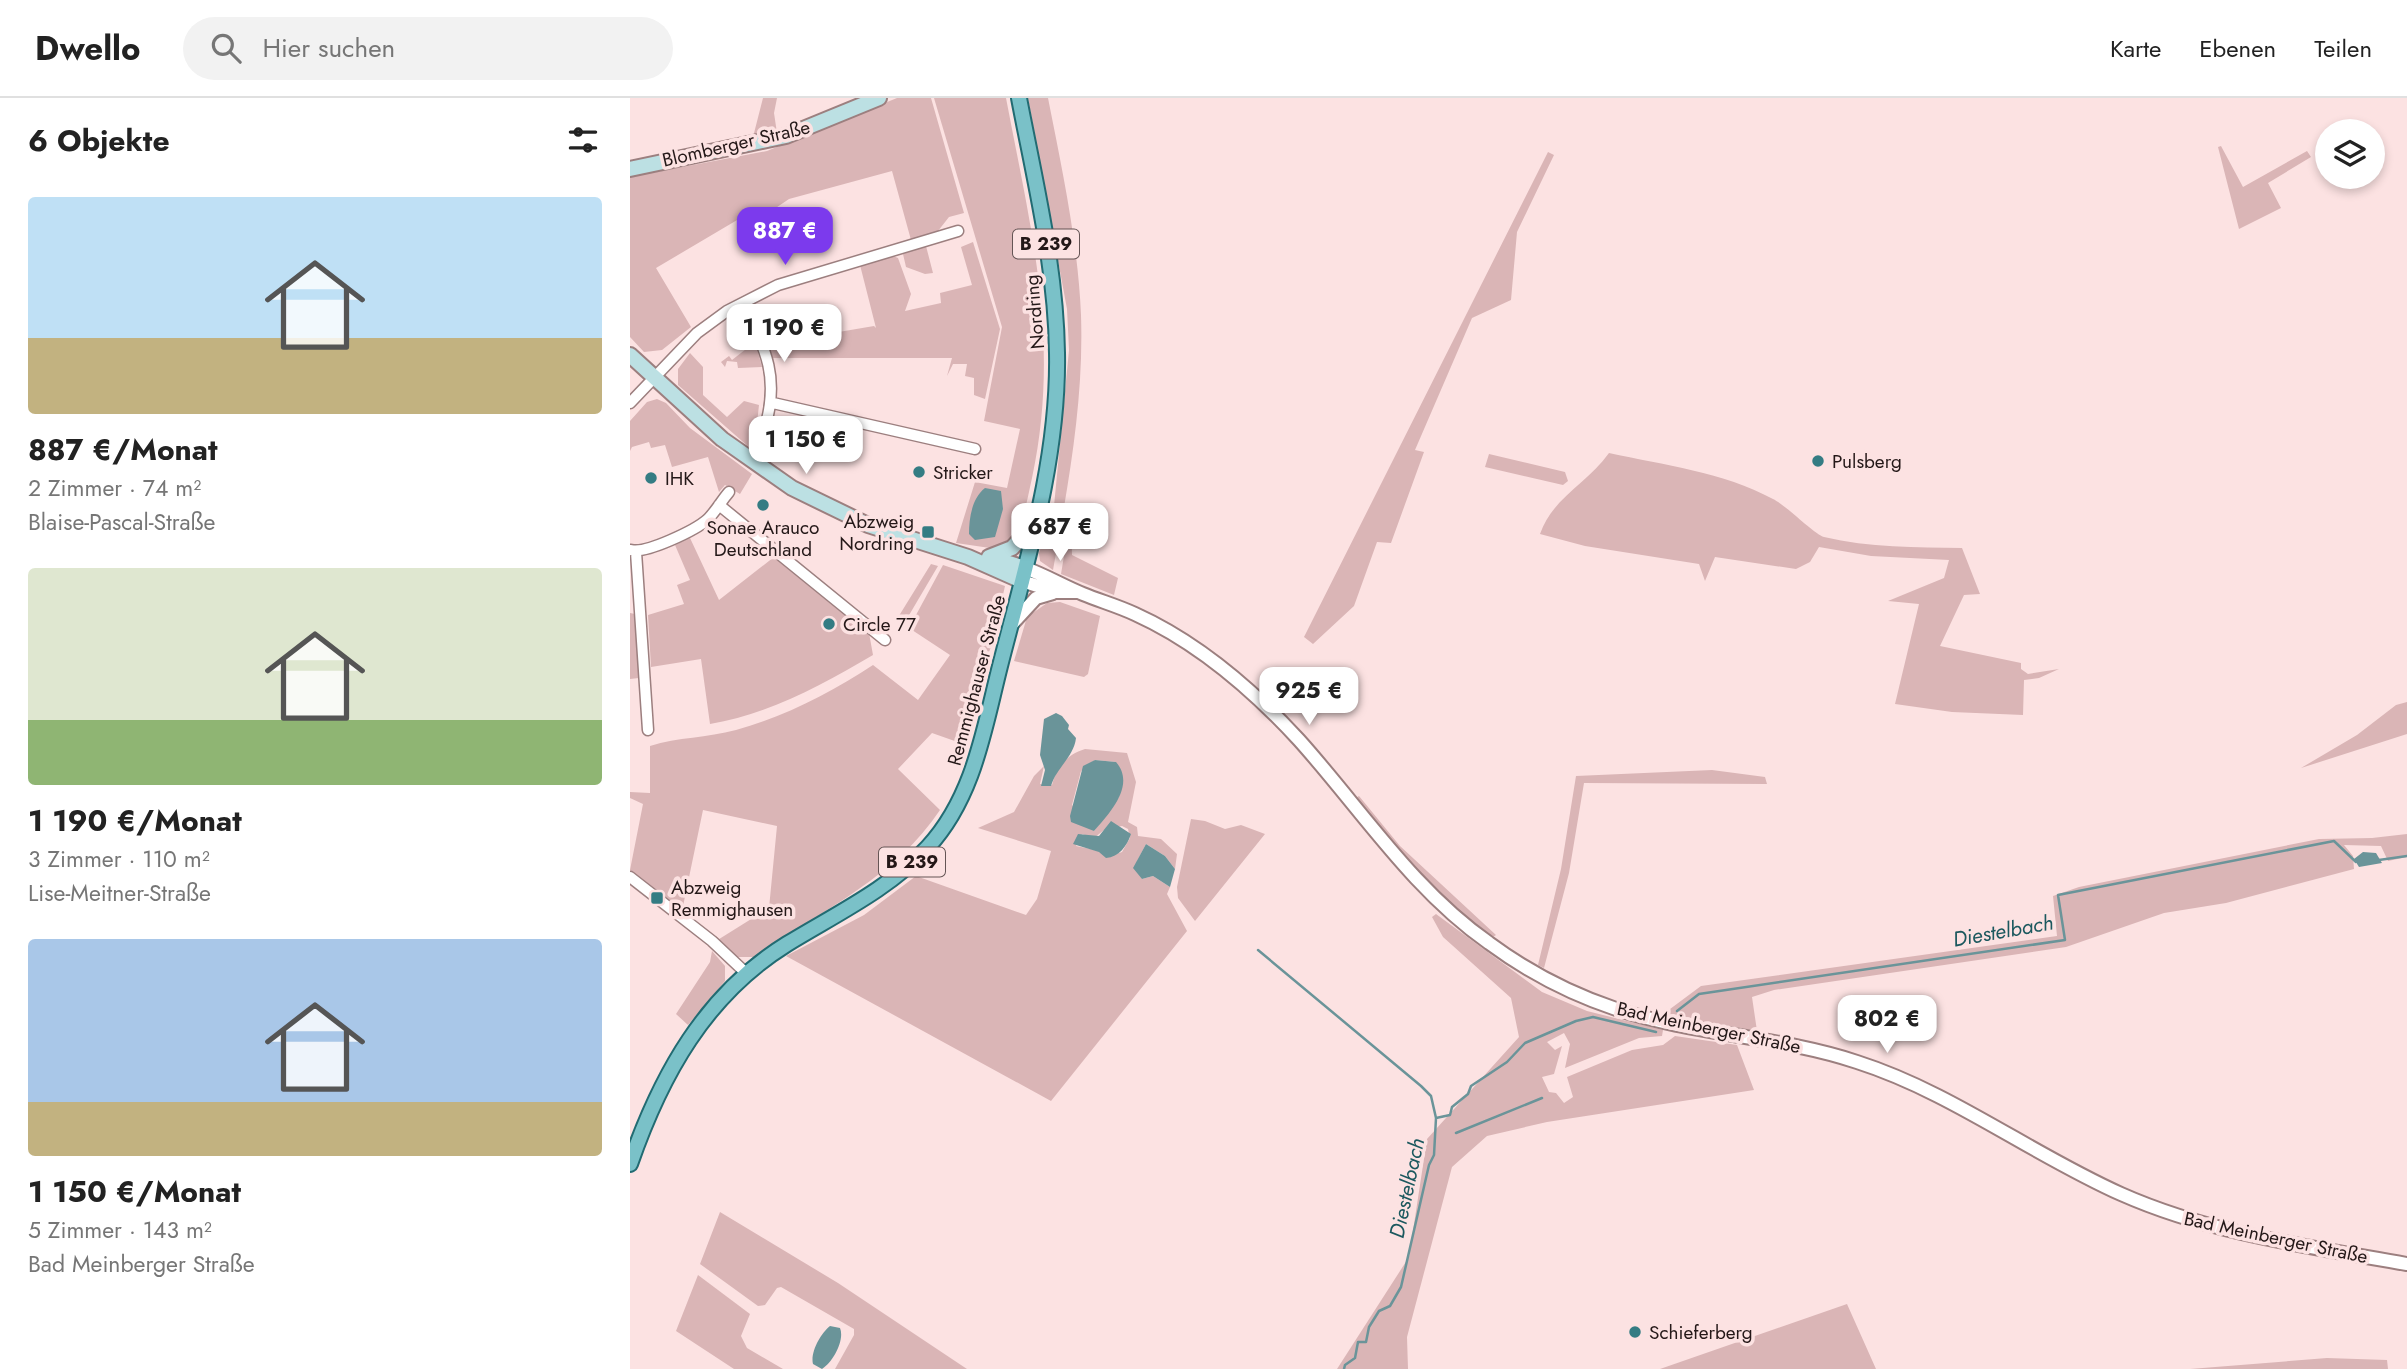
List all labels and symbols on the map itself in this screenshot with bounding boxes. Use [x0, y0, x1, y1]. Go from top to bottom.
street label: Blomberger Straße [660, 113, 813, 174]
pin: 887 € [736, 208, 834, 267]
road number: B 239 [1013, 230, 1079, 258]
street label: Nordring [1018, 274, 1051, 350]
pin: 1 190 € [719, 304, 849, 364]
pin: 1 150 € [741, 416, 871, 476]
place label: Pulsberg [1832, 448, 1902, 475]
marker: Pulsberg [1810, 453, 1826, 469]
place label: Stricker [933, 459, 993, 486]
marker: Stricker [911, 464, 927, 480]
place label: IHK [665, 465, 694, 492]
marker: IHK [643, 470, 659, 486]
marker: Sonae Arauco Deutschland [755, 497, 771, 513]
pin: 687 € [1011, 504, 1109, 563]
place label: Abzweig Nordring [839, 508, 914, 557]
place label: Sonae Arauco Deutschland [706, 514, 820, 563]
marker: Abzweig Nordring [920, 524, 936, 540]
street label: Remmighauser Straße [941, 592, 1012, 768]
place label: Circle 77 [843, 611, 916, 638]
marker: Circle 77 [821, 616, 837, 632]
pin: 925 € [1260, 668, 1358, 727]
road number: B 239 [879, 848, 945, 876]
place label: Abzweig Remmighausen [671, 874, 793, 923]
marker: Abzweig Remmighausen [649, 890, 665, 906]
water label: Diestelbach [1950, 907, 2056, 955]
street label: Bad Meinberger Straße [1615, 995, 1803, 1060]
pin: 802 € [1838, 996, 1936, 1055]
water label: Diestelbach [1382, 1135, 1432, 1241]
street label: Bad Meinberger Straße [2182, 1205, 2370, 1270]
place label: Schieferberg [1649, 1319, 1753, 1346]
marker: Schieferberg [1627, 1324, 1643, 1340]

